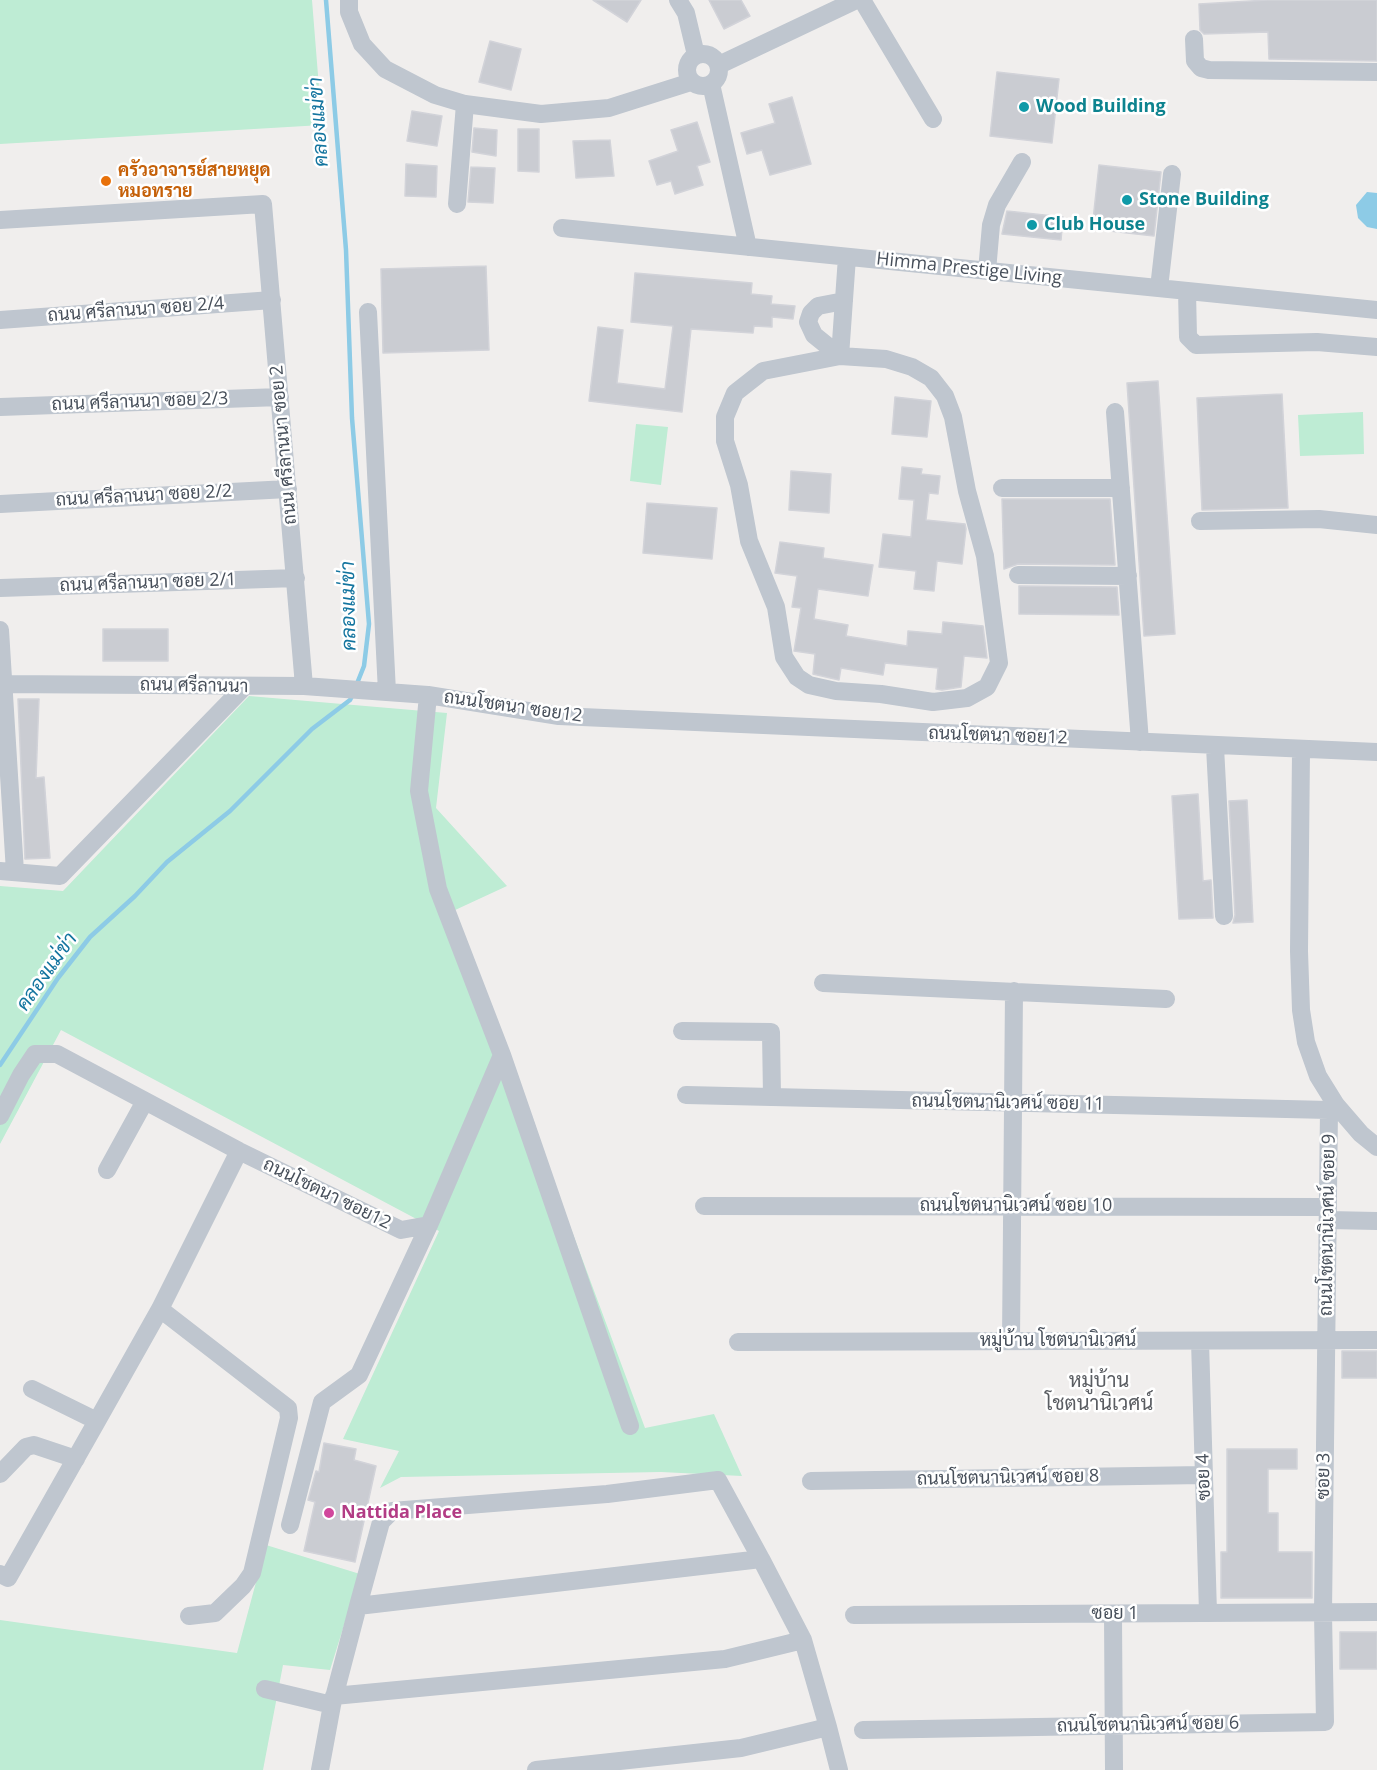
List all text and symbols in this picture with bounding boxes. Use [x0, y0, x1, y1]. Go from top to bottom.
water label: คลองแม่ข่า [304, 76, 334, 168]
place label: Wood Building [1036, 96, 1166, 118]
marker: Wood Building [1017, 100, 1031, 114]
place label: ครัวอาจารย์สายหยุด หมอทราย [118, 160, 271, 202]
marker: ครัวอาจารย์สายหยุด หมอทราย [99, 174, 113, 188]
place label: Stone Building [1139, 189, 1269, 211]
marker: Stone Building [1120, 193, 1134, 207]
place label: Club House [1044, 214, 1145, 236]
marker: Club House [1025, 218, 1039, 232]
street label: Himma Prestige Living [875, 249, 1063, 289]
street label: ถนน ศรีลานนา ซอย 2/4 [47, 293, 225, 327]
street label: ถนน ศรีลานนา ซอย 2 [266, 364, 302, 526]
street label: ถนน ศรีลานนา ซอย 2/3 [51, 388, 229, 416]
street label: ถนน ศรีลานนา ซอย 2/2 [55, 481, 233, 511]
water label: คลองแม่ข่า [336, 561, 362, 651]
street label: ถนน ศรีลานนา ซอย 2/1 [59, 569, 237, 597]
street label: ถนน ศรีลานนา [140, 674, 248, 698]
street label: ถนนโชตนา ซอย12 [442, 687, 584, 727]
street label: ถนนโชตนา ซอย12 [928, 723, 1068, 749]
water label: คลองแม่ข่า [11, 928, 83, 1016]
street label: ถนนโชตนานิเวศน์ ซอย 11 [911, 1091, 1105, 1115]
street label: ถนนโชตนานิเวศน์ ซอย 9 [1316, 1134, 1340, 1316]
street label: ถนนโชตนา ซอย12 [260, 1154, 394, 1234]
street label: ถนนโชตนานิเวศน์ ซอย 10 [920, 1195, 1112, 1217]
street label: หมู่บ้าน โชตนานิเวศน์ [980, 1330, 1136, 1352]
district label: หมู่บ้าน โชตนานิเวศน์ [1045, 1369, 1153, 1416]
street label: ซอย 3 [1313, 1452, 1335, 1500]
street label: ซอย 4 [1192, 1453, 1216, 1501]
street label: ถนนโชตนานิเวศน์ ซอย 8 [917, 1466, 1099, 1490]
place label: Nattida Place [341, 1502, 462, 1524]
marker: Nattida Place [322, 1506, 336, 1520]
street label: ซอย 1 [1092, 1603, 1138, 1625]
street label: ถนนโชตนานิเวศน์ ซอย 6 [1057, 1713, 1239, 1737]

